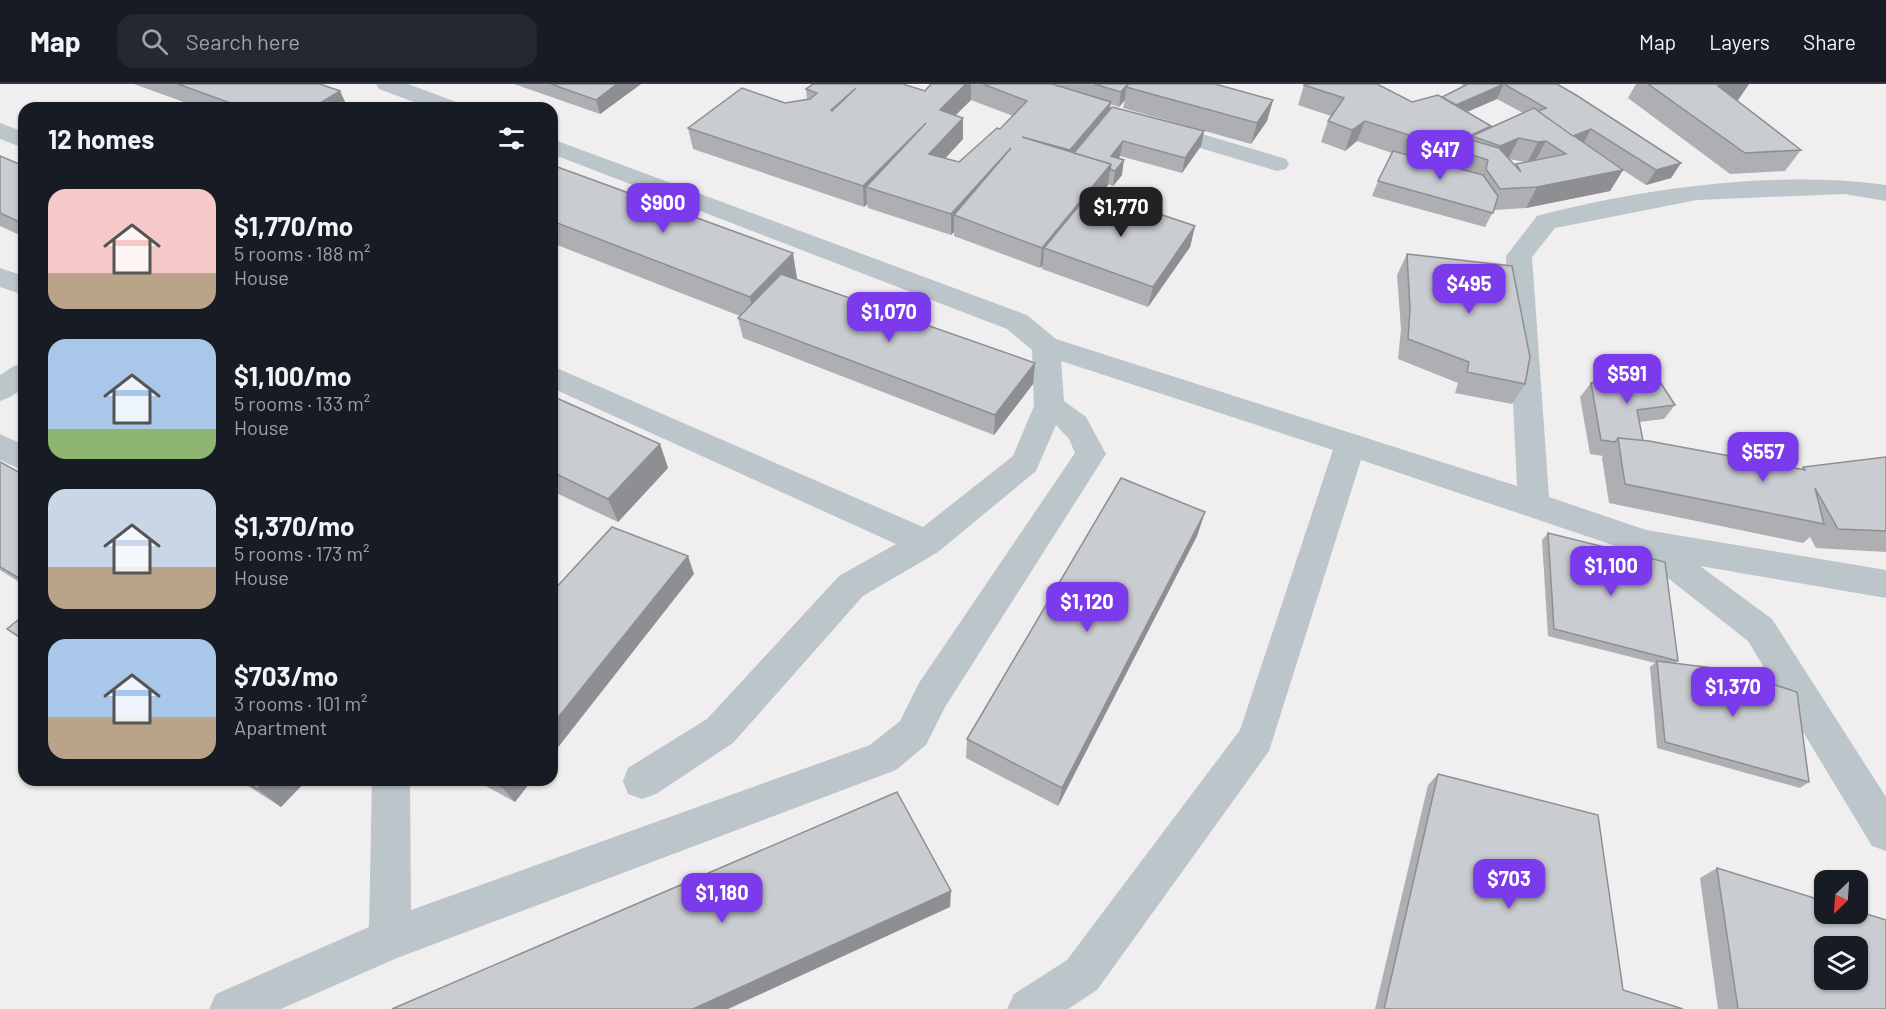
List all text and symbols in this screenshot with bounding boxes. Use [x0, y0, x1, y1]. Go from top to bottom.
search box [117, 14, 537, 68]
text: Map [30, 24, 81, 58]
icon: search [138, 25, 171, 58]
text: Search here [186, 28, 300, 54]
text: Map [1639, 29, 1676, 54]
text: Layers [1709, 29, 1770, 54]
text: Share [1803, 29, 1856, 54]
icon: filters [495, 122, 528, 155]
text: 12 homes [48, 123, 154, 154]
pin: $417 [1404, 130, 1476, 181]
text: $417 [1421, 137, 1459, 161]
pin: $900 [627, 183, 699, 234]
pin: $1,770 [1072, 187, 1170, 238]
text: $900 [641, 190, 685, 214]
text: $1,770 [1093, 194, 1149, 218]
text: $1,770/mo [234, 210, 353, 241]
icon: home [96, 213, 168, 285]
text: 5 rooms · 188 m² [234, 241, 371, 265]
pin: $495 [1433, 264, 1505, 315]
text: House [234, 265, 289, 289]
text: $495 [1447, 271, 1491, 295]
pin: $1,070 [840, 292, 938, 343]
text: $1,070 [861, 299, 917, 323]
pin: $591 [1591, 354, 1663, 405]
text: $1,100/mo [234, 360, 351, 391]
text: $591 [1607, 361, 1647, 385]
icon: home [96, 363, 168, 435]
text: 5 rooms · 133 m² [234, 391, 370, 415]
text: House [234, 415, 289, 439]
pin: $557 [1727, 432, 1799, 483]
text: $557 [1742, 439, 1784, 463]
text: $1,370/mo [234, 510, 354, 541]
icon: home [96, 513, 168, 585]
text: 5 rooms · 173 m² [234, 541, 369, 565]
pin: $1,100 [1562, 546, 1660, 597]
text: $1,100 [1584, 553, 1638, 577]
text: House [234, 565, 289, 589]
pin: $1,120 [1038, 582, 1136, 633]
text: $1,120 [1060, 589, 1114, 613]
text: $703/mo [234, 660, 338, 691]
icon: home [96, 663, 168, 735]
pin: $1,370 [1684, 667, 1782, 718]
text: $1,370 [1705, 674, 1761, 698]
text: 3 rooms · 101 m² [234, 691, 367, 715]
text: Apartment [234, 715, 327, 739]
pin: $703 [1473, 859, 1545, 910]
text: $703 [1487, 866, 1531, 890]
north arrow [1814, 870, 1868, 924]
map controls [1814, 870, 1868, 990]
pin: $1,180 [673, 873, 771, 924]
text: $1,180 [695, 880, 749, 904]
button: layers [1814, 936, 1868, 990]

